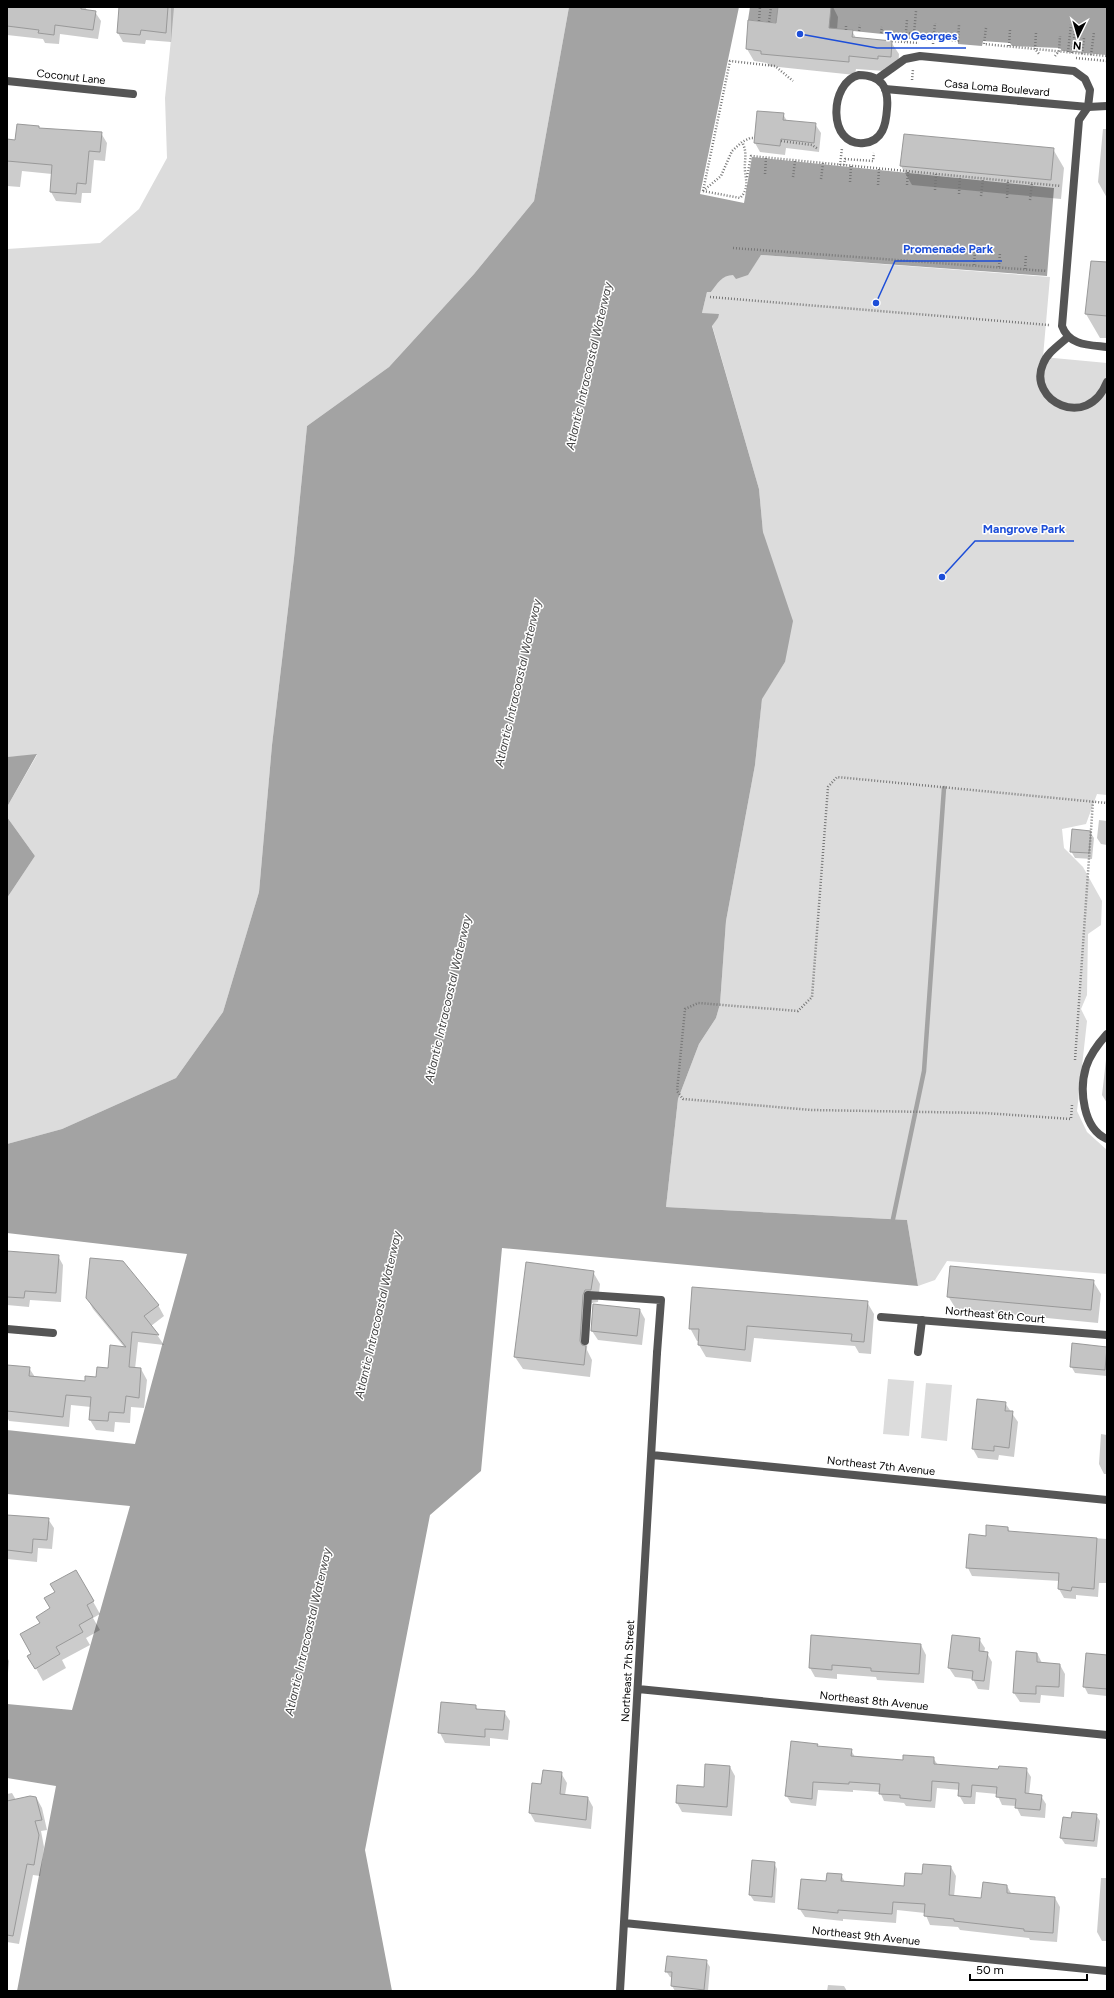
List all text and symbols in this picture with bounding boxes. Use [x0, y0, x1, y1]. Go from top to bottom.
north arrow [1058, 16, 1098, 56]
callout: Two Georges [877, 24, 966, 48]
text: Two Georges [885, 29, 958, 43]
text: N [1072, 39, 1082, 52]
street label: Coconut Lane [36, 67, 106, 87]
street label: Casa Loma Boulevard [944, 77, 1050, 99]
callout: Promenade Park [895, 237, 1002, 261]
text: Promenade Park [903, 242, 994, 256]
water label: Atlantic Intracoastal Waterway [563, 280, 615, 452]
callout: Mangrove Park [975, 517, 1074, 541]
text: Mangrove Park [983, 522, 1066, 536]
water label: Atlantic Intracoastal Waterway [492, 597, 544, 769]
water label: Atlantic Intracoastal Waterway [422, 913, 474, 1085]
water label: Atlantic Intracoastal Waterway [352, 1229, 404, 1401]
street label: Northeast 6th Court [945, 1304, 1045, 1326]
street label: Northeast 7th Avenue [826, 1454, 936, 1478]
water label: Atlantic Intracoastal Waterway [282, 1546, 334, 1718]
street label: Northeast 7th Street [619, 1620, 637, 1722]
street label: Northeast 8th Avenue [819, 1689, 929, 1713]
street label: Northeast 9th Avenue [811, 1924, 921, 1948]
scale bar [970, 1956, 1087, 1982]
text: 50 m [976, 1963, 1004, 1977]

